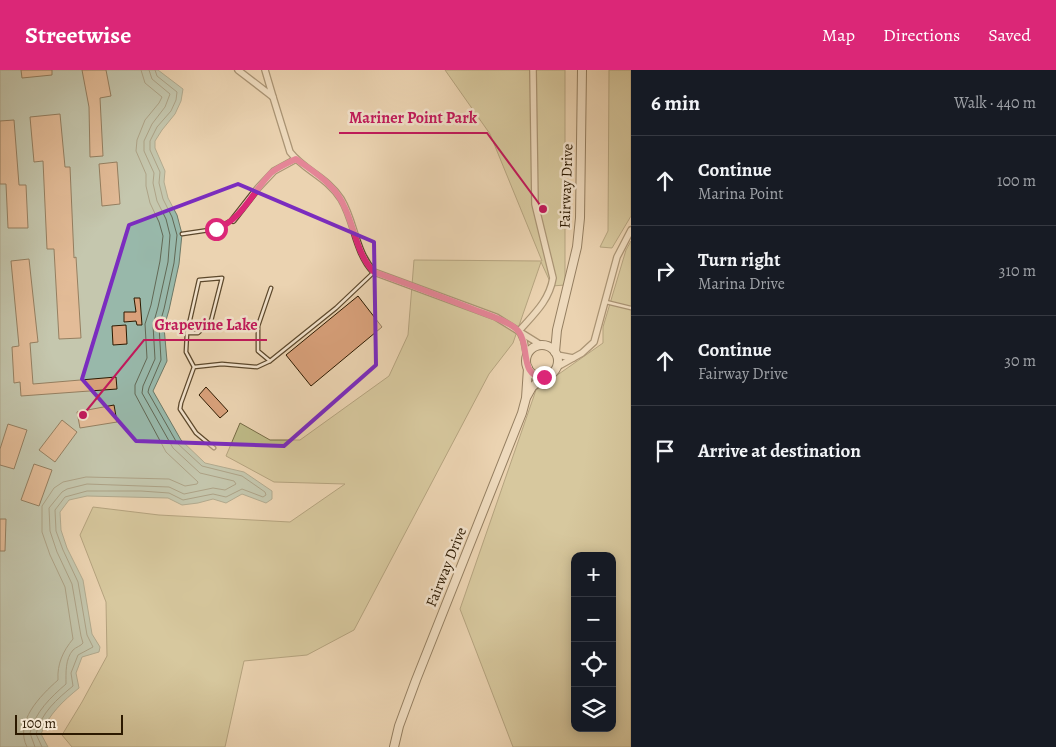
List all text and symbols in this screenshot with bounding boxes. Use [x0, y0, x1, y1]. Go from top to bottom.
text: Streetwise [25, 19, 131, 51]
text: Map [822, 23, 855, 47]
text: Directions [883, 23, 960, 47]
text: Saved [988, 23, 1031, 47]
text: 6 min [651, 89, 700, 117]
text: Walk · 440 m [954, 92, 1036, 114]
callout: Mariner Point Park [339, 102, 487, 133]
text: Mariner Point Park [349, 107, 478, 129]
street label: Fairway Drive [555, 143, 577, 229]
text: Continue [698, 157, 772, 183]
icon: ahead [651, 167, 679, 195]
text: 100 m [997, 170, 1036, 192]
text: Marina Point [698, 183, 784, 205]
route start [205, 218, 228, 241]
text: Turn right [698, 247, 780, 273]
icon: right [651, 257, 679, 285]
text: 310 m [999, 260, 1036, 282]
text: Marina Drive [698, 273, 785, 295]
callout: Grapevine Lake [144, 309, 267, 340]
text: Grapevine Lake [154, 314, 258, 336]
text: Continue [698, 337, 772, 363]
icon: ahead [651, 347, 679, 375]
text: 30 m [1004, 350, 1036, 372]
text: Fairway Drive [698, 363, 788, 385]
route end [533, 366, 556, 389]
icon: arrive [651, 437, 679, 465]
text: Arrive at destination [698, 438, 861, 464]
street label: Fairway Drive [421, 524, 471, 610]
map controls [571, 552, 616, 732]
button: + [571, 552, 616, 597]
button: − [571, 597, 616, 642]
button: locate [571, 642, 616, 687]
button: layers [571, 687, 616, 732]
scale bar [15, 712, 122, 735]
text: 100 m [22, 714, 56, 733]

